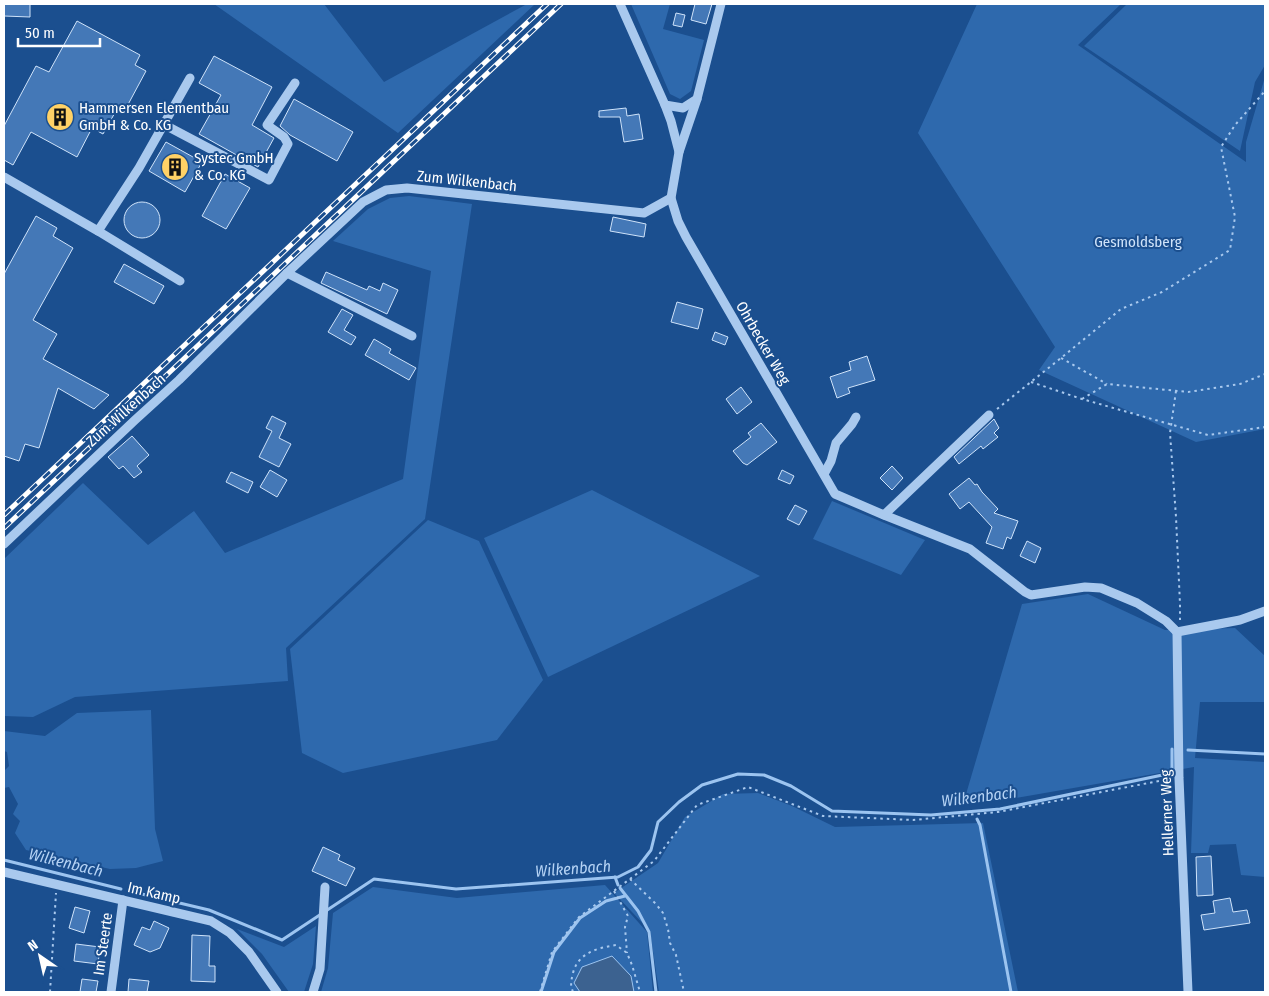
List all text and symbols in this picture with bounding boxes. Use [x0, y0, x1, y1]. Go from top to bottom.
scale bar [18, 15, 100, 47]
text: 50 m [25, 24, 55, 42]
place label: Hammersen Elementbau GmbH & Co. KG [79, 99, 229, 134]
building icon: Hammersen Elementbau GmbH & Co. KG [45, 102, 75, 132]
place label: Systec GmbH & Co. KG [194, 149, 274, 184]
building icon: Systec GmbH & Co. KG [160, 152, 190, 182]
street label: Zum Wilkenbach [416, 167, 518, 195]
park label: Gesmoldsberg [1094, 233, 1182, 251]
street label: Ohrbecker Weg [732, 298, 794, 388]
street label: Zum Wilkenbach [83, 370, 169, 450]
street label: Hellerner Weg [1156, 769, 1178, 857]
water label: Wilkenbach [940, 782, 1018, 811]
water label: Wilkenbach [27, 844, 105, 881]
water label: Wilkenbach [535, 856, 612, 881]
street label: Im Kamp [126, 878, 182, 908]
street label: Im Steerte [90, 911, 116, 977]
north arrow [15, 931, 65, 981]
text: N [25, 936, 41, 955]

